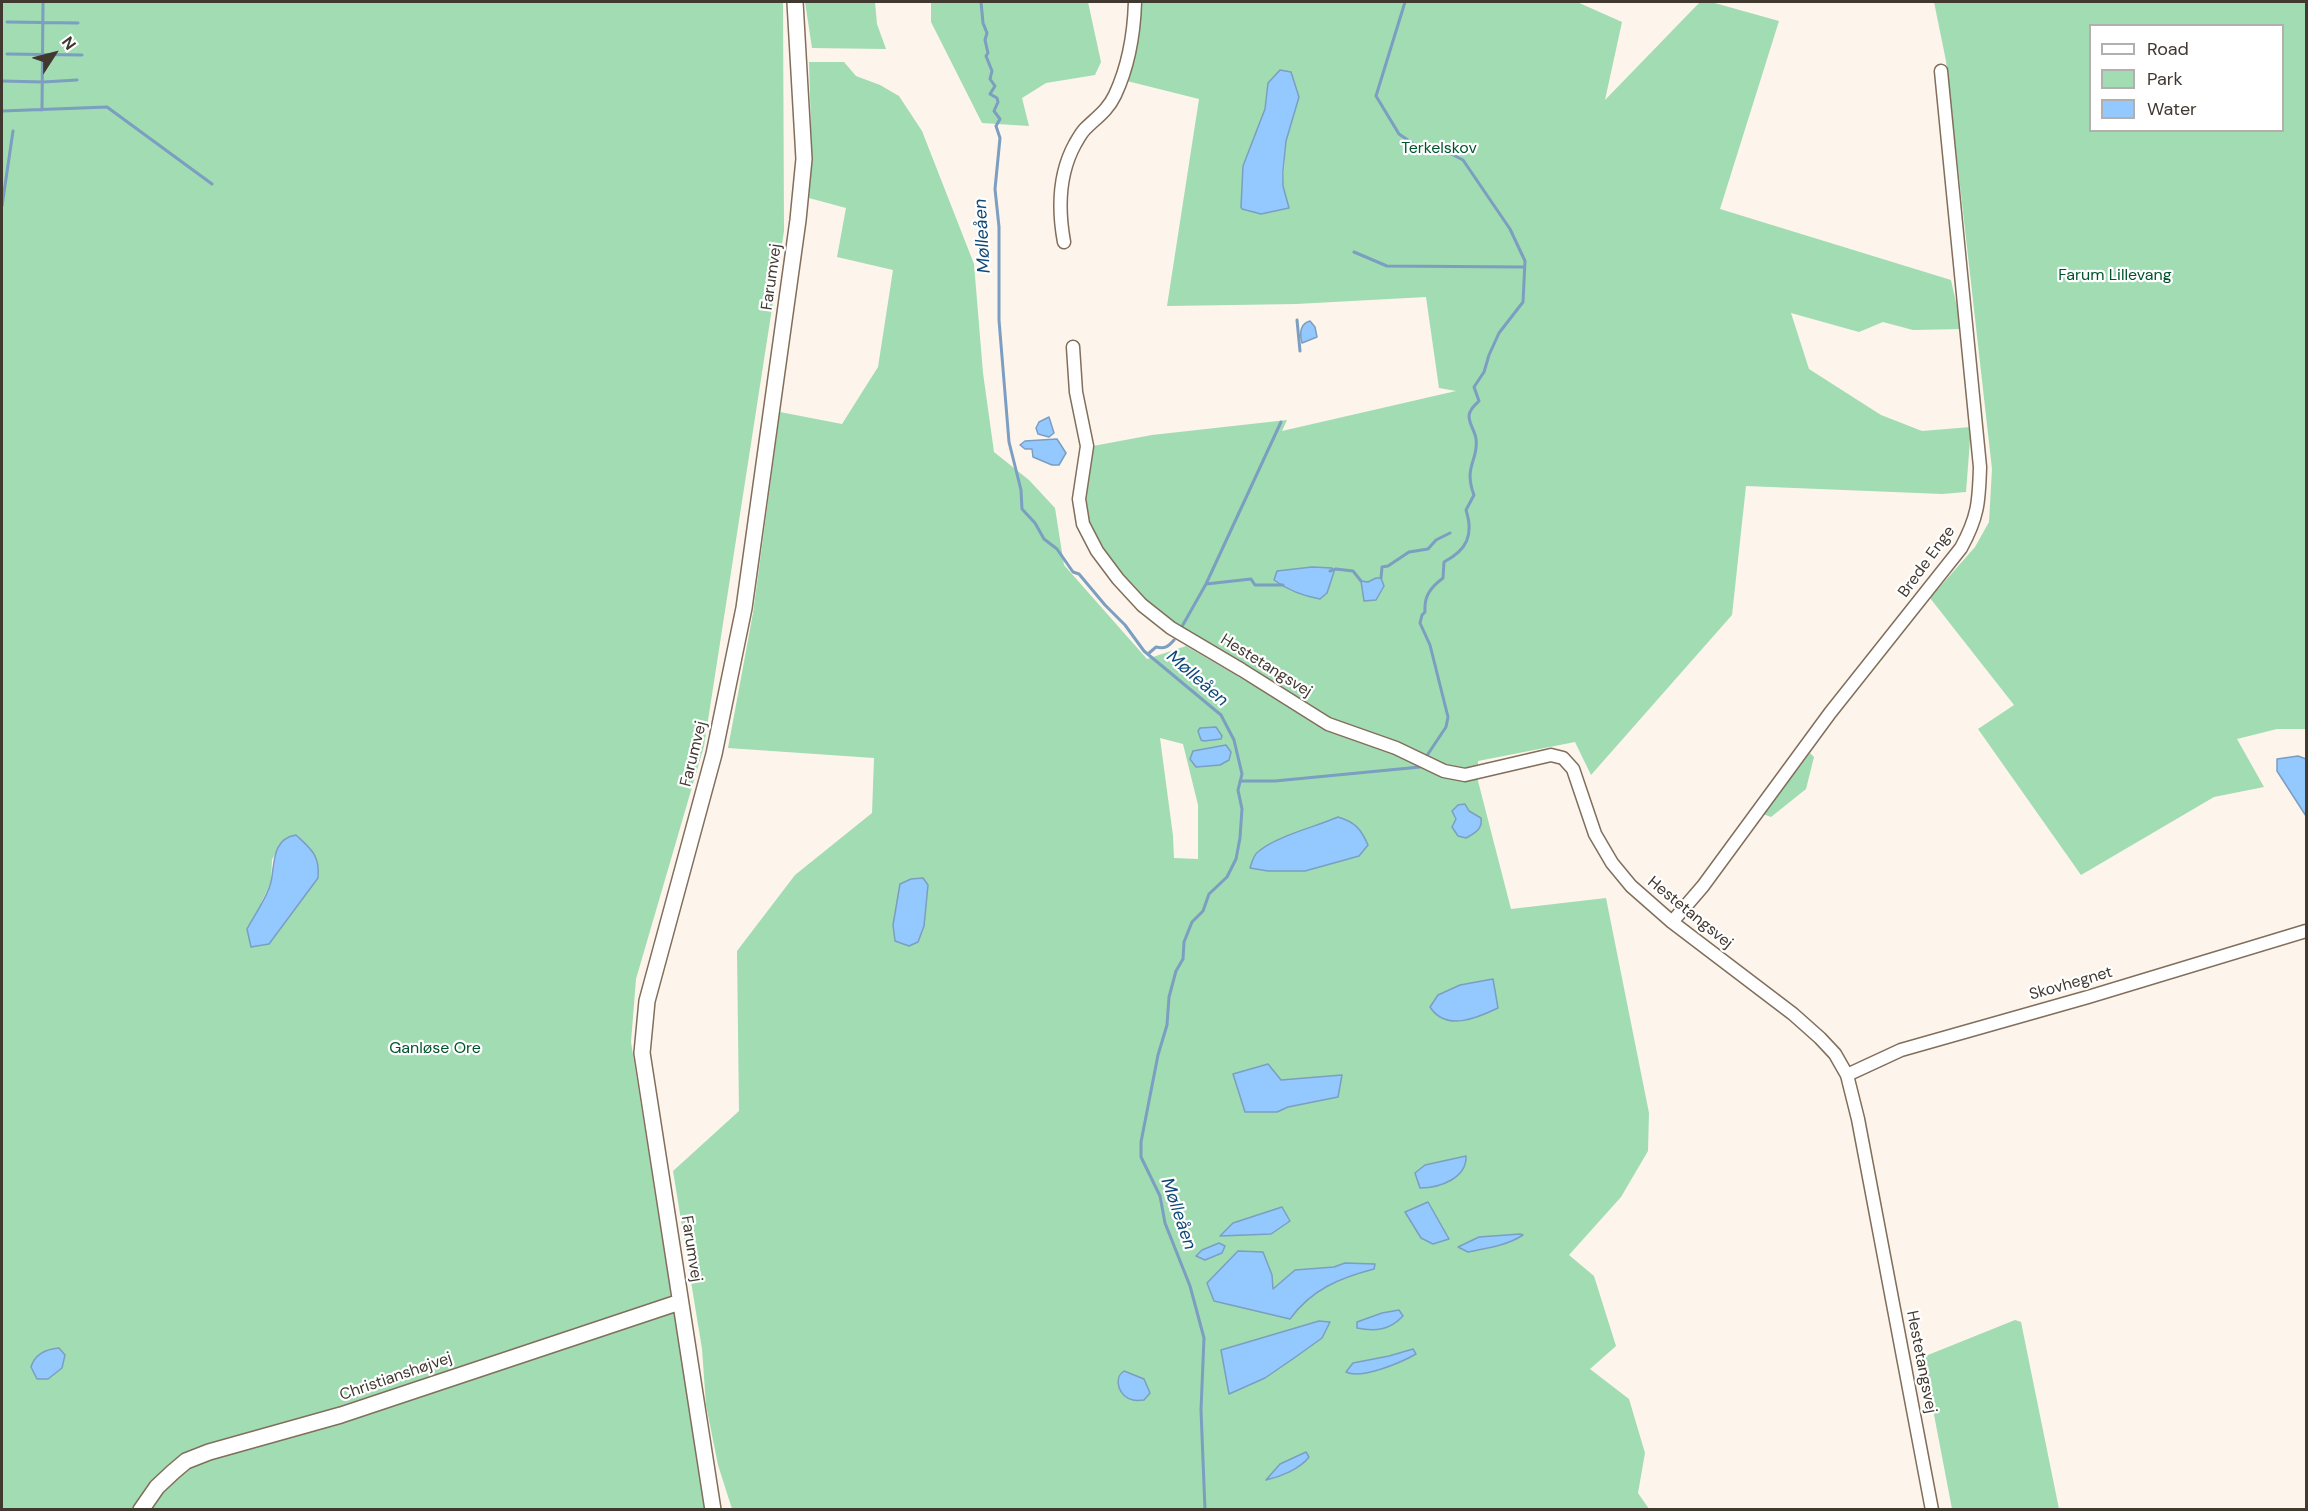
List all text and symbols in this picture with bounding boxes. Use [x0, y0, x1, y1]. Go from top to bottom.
north arrow [24, 24, 84, 84]
legend [2089, 24, 2284, 132]
text: N [57, 32, 81, 54]
text: Road [2147, 37, 2189, 61]
text: Park [2147, 67, 2183, 91]
text: Water [2147, 97, 2197, 121]
park label: Terkelskov [1401, 139, 1477, 159]
water label: Mølleåen [970, 198, 996, 274]
street label: Farumvej [758, 243, 786, 311]
park label: Farum Lillevang [2058, 266, 2172, 286]
street label: Brede Enge [1895, 523, 1959, 601]
street label: Hestetangsvej [1217, 630, 1315, 702]
water label: Mølleåen [1162, 646, 1232, 712]
street label: Farumvej [677, 719, 711, 789]
street label: Hestetangsvej [1643, 873, 1737, 953]
street label: Skovhegnet [2027, 963, 2115, 1005]
park label: Ganløse Ore [389, 1039, 481, 1059]
water label: Mølleåen [1156, 1175, 1200, 1253]
street label: Farumvej [676, 1214, 706, 1284]
street label: Hestetangsvej [1902, 1309, 1940, 1415]
street label: Christianshøjvej [337, 1349, 455, 1405]

